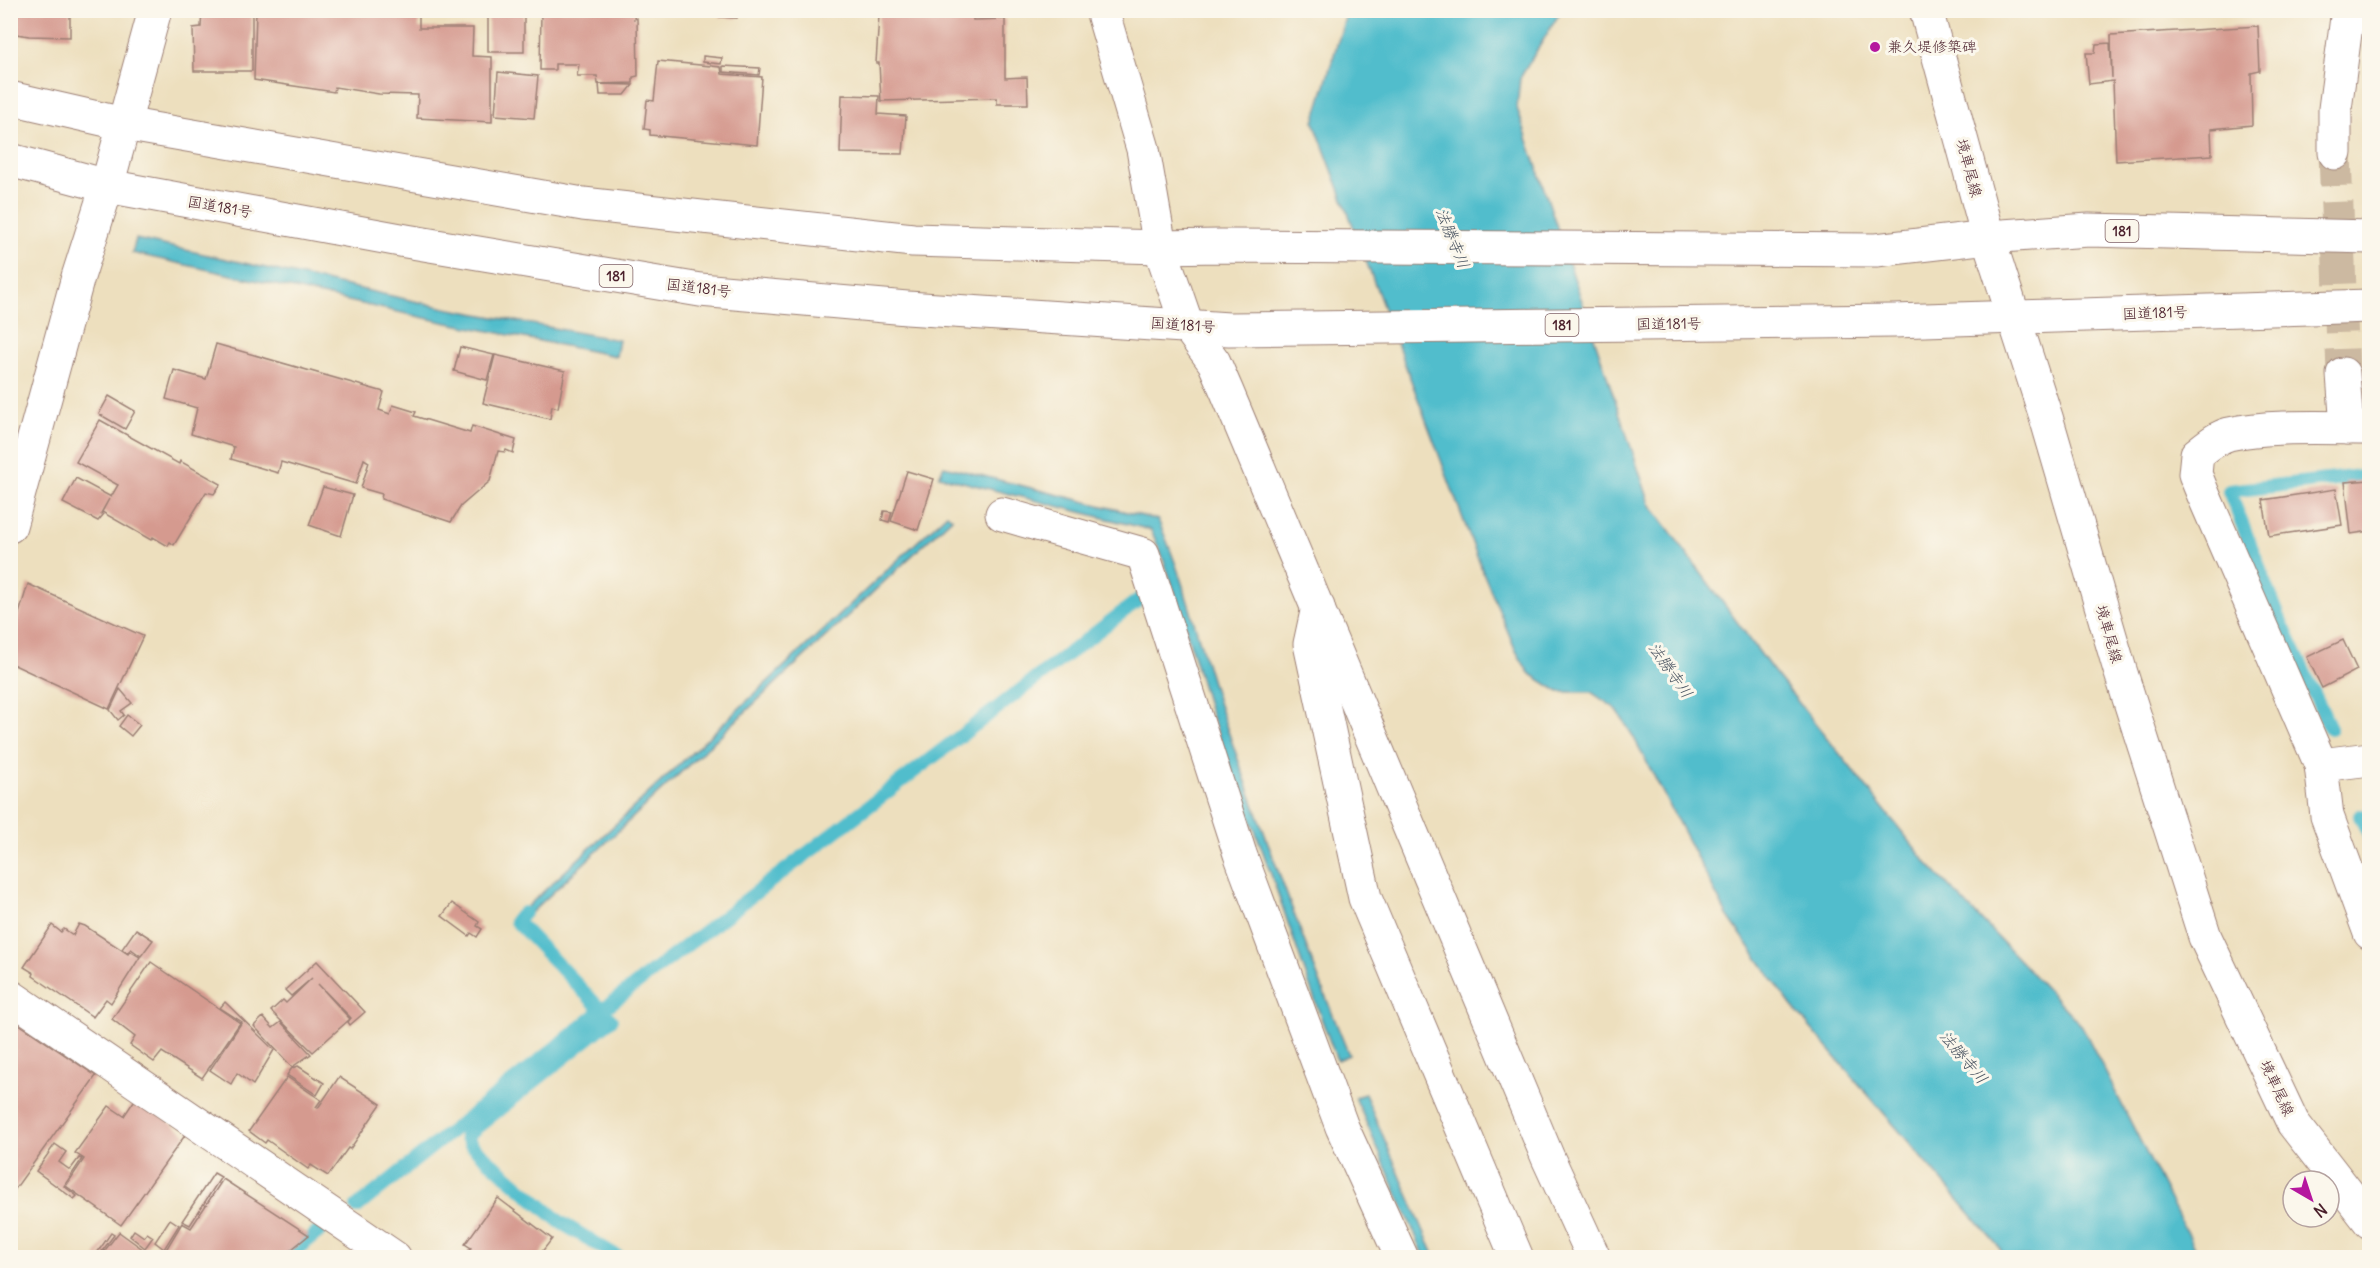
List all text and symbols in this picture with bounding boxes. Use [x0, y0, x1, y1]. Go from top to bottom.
place label: 兼久堤修築碑 [1887, 37, 1977, 56]
marker: 兼久堤修築碑 [1868, 40, 1882, 54]
street label: 境車尾線 [1953, 136, 1986, 199]
street label: 国道181号 [186, 191, 254, 222]
water label: 法勝寺川 [1432, 205, 1474, 271]
road number: 181 [2106, 220, 2138, 242]
road number: 181 [600, 265, 632, 287]
street label: 国道181号 [665, 274, 733, 301]
street label: 国道181号 [2122, 302, 2188, 323]
street label: 国道181号 [1150, 313, 1216, 336]
street label: 国道181号 [1636, 313, 1702, 334]
road number: 181 [1546, 314, 1578, 336]
street label: 境車尾線 [2092, 602, 2127, 665]
water label: 法勝寺川 [1644, 638, 1698, 702]
water label: 法勝寺川 [1936, 1026, 1992, 1088]
street label: 境車尾線 [2256, 1057, 2299, 1119]
north arrow [2281, 1169, 2341, 1229]
text: N [2310, 1199, 2331, 1222]

